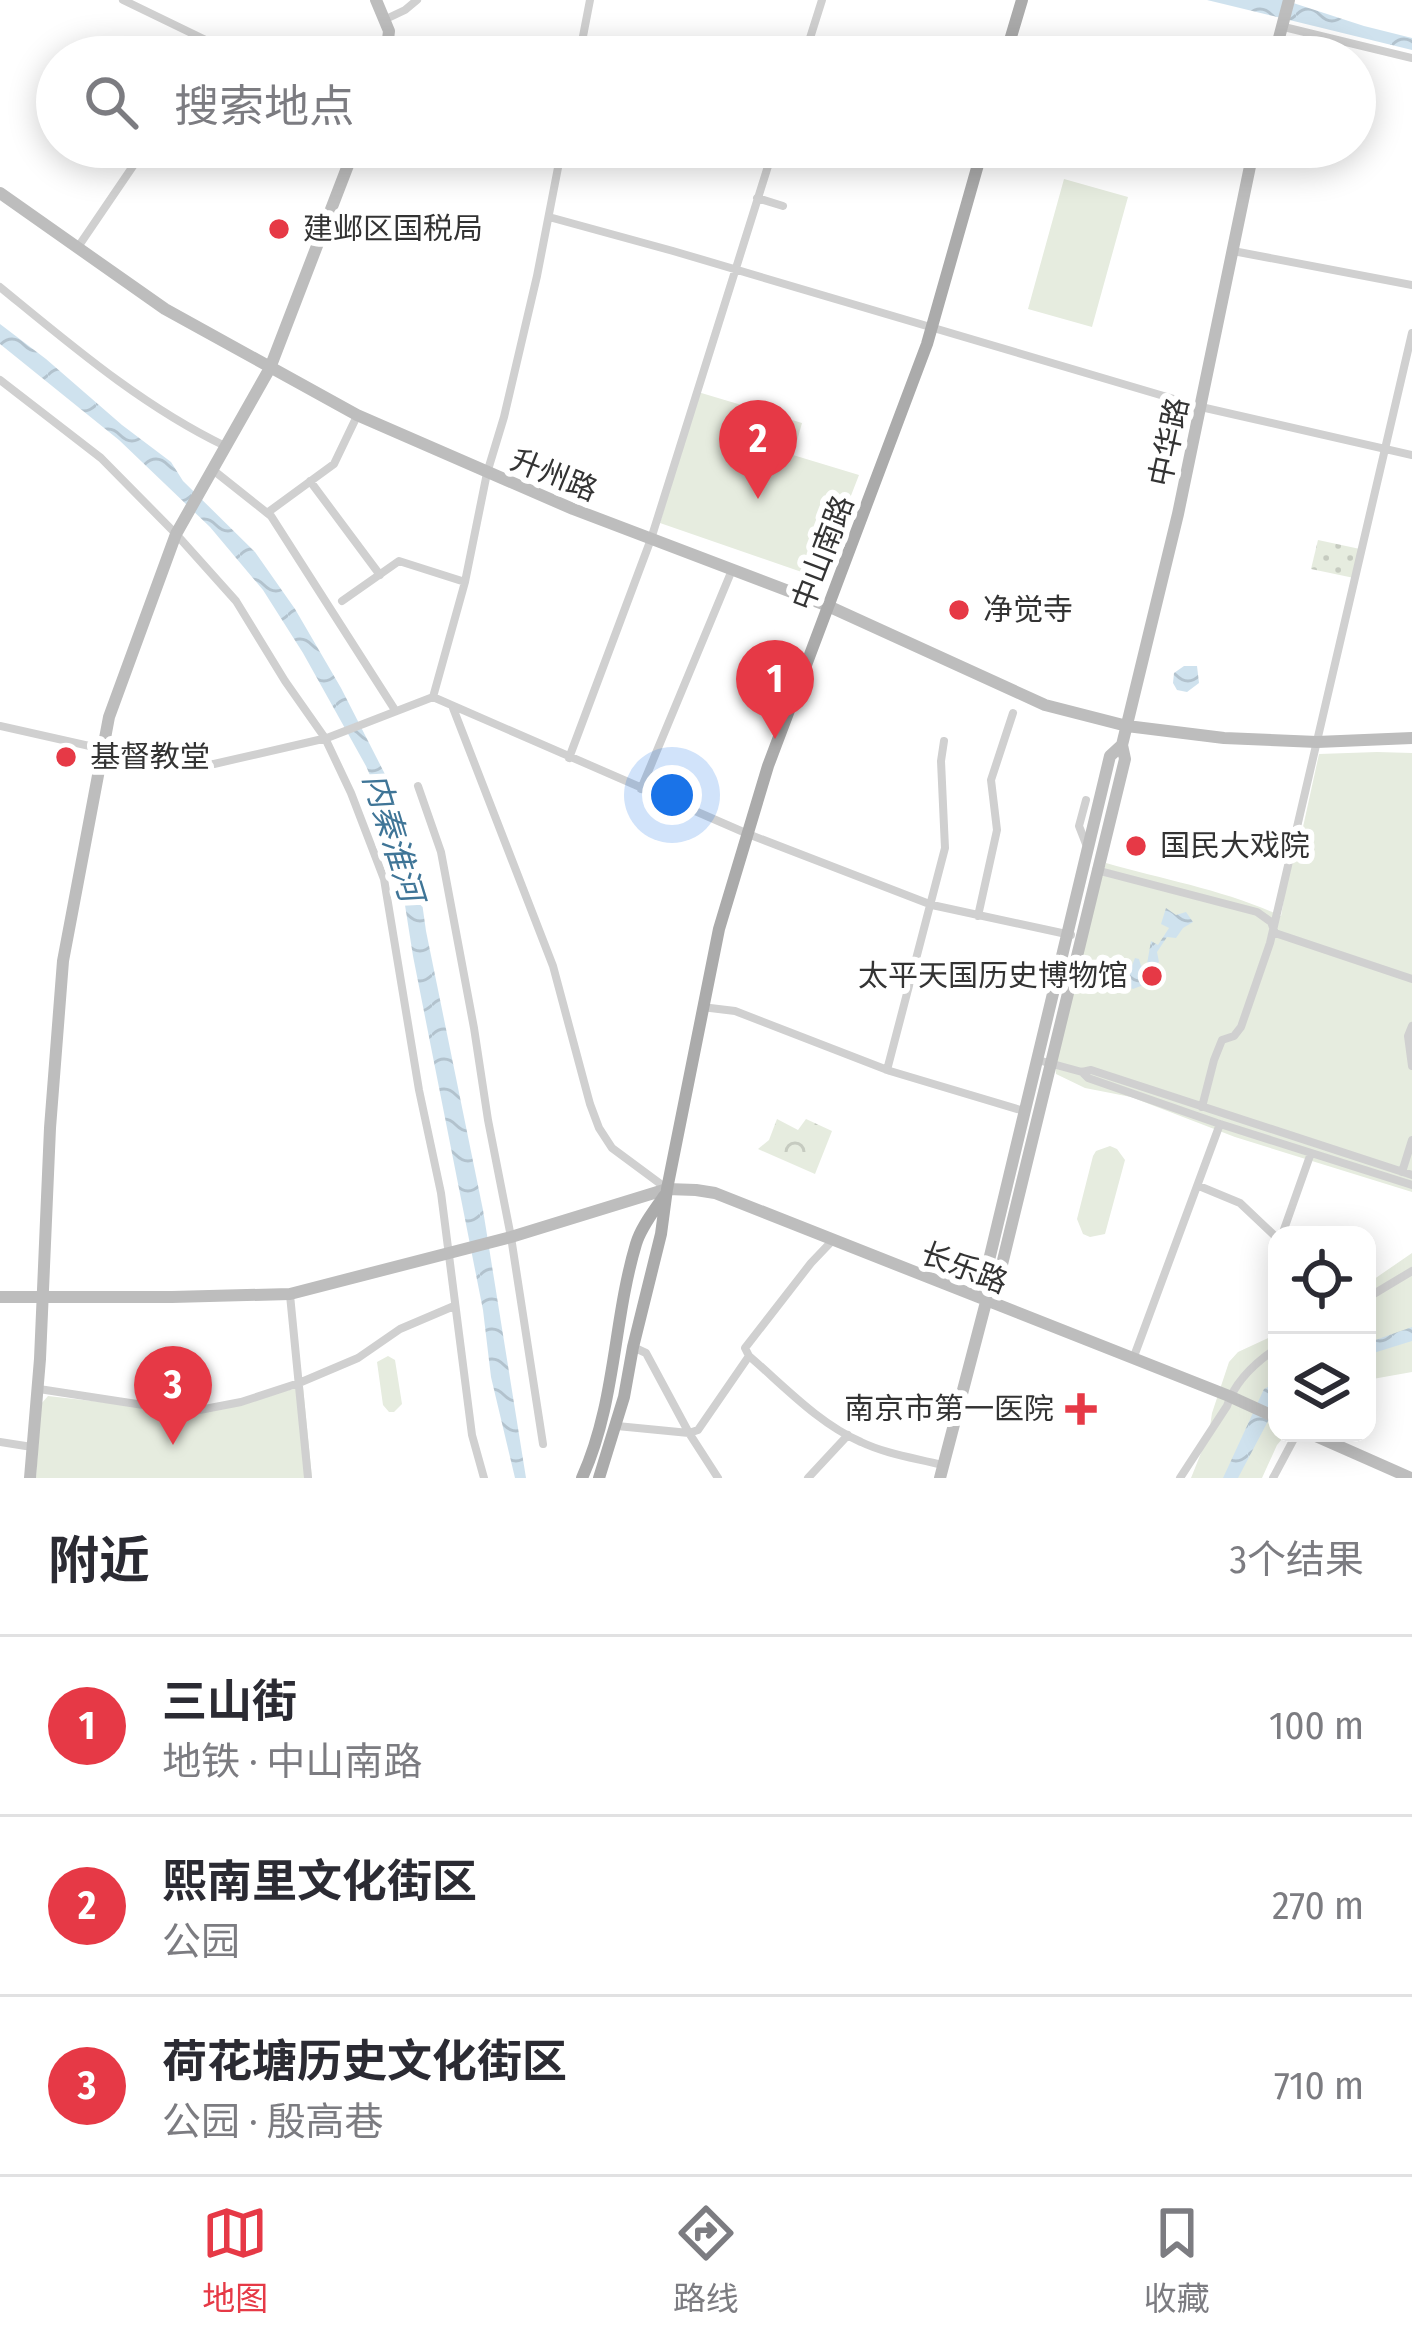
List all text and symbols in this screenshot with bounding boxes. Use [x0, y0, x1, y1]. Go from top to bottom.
search box [36, 36, 1376, 168]
icon: search [78, 69, 144, 135]
text: 搜索地点 [174, 80, 354, 134]
place label: 建邺区国税局 [303, 211, 483, 247]
marker: 建邺区国税局 [266, 216, 292, 242]
street label: 中华路 [1142, 394, 1196, 490]
pin: 2 [719, 400, 797, 499]
street label: 升州路 [506, 441, 602, 509]
street label: 中山南路 [785, 491, 861, 615]
place label: 净觉寺 [983, 592, 1073, 628]
marker: 净觉寺 [946, 597, 972, 623]
pin: 1 [736, 640, 814, 739]
place label: 基督教堂 [90, 739, 210, 775]
marker: 基督教堂 [53, 744, 79, 770]
your location [642, 765, 702, 825]
water label: 内秦淮河 [355, 768, 433, 912]
place label: 国民大戏院 [1160, 828, 1310, 864]
marker: 国民大戏院 [1123, 833, 1149, 859]
place label: 太平天国历史博物馆 [858, 958, 1128, 994]
marker: 太平天国历史博物馆 [1139, 963, 1165, 989]
map controls [1268, 1226, 1376, 1442]
button: locate [1268, 1226, 1376, 1334]
street label: 长乐路 [916, 1235, 1012, 1301]
button: layers [1268, 1334, 1376, 1442]
pin: 3 [134, 1346, 212, 1445]
place label: 南京市第一医院 [844, 1391, 1054, 1427]
marker: 南京市第一医院 [1065, 1393, 1097, 1425]
text: 附近 [48, 1530, 150, 1592]
text: 3个结果 [1229, 1537, 1364, 1583]
text: 三山街 [162, 1675, 297, 1729]
text: 1 [79, 1703, 95, 1749]
text: 100 m [1269, 1703, 1364, 1749]
text: 地铁 · 中山南路 [162, 1739, 423, 1785]
text: 熙南里文化街区 [162, 1855, 477, 1909]
text: 2 [78, 1883, 96, 1929]
text: 270 m [1272, 1883, 1364, 1929]
text: 公园 [162, 1919, 240, 1965]
text: 荷花塘历史文化街区 [162, 2035, 567, 2089]
text: 3 [78, 2063, 96, 2109]
text: 710 m [1274, 2063, 1364, 2109]
text: 公园 · 殷高巷 [162, 2099, 384, 2145]
tab: 地图 [202, 2200, 268, 2320]
tab: 路线 [673, 2200, 739, 2320]
tab: 收藏 [1144, 2200, 1210, 2320]

